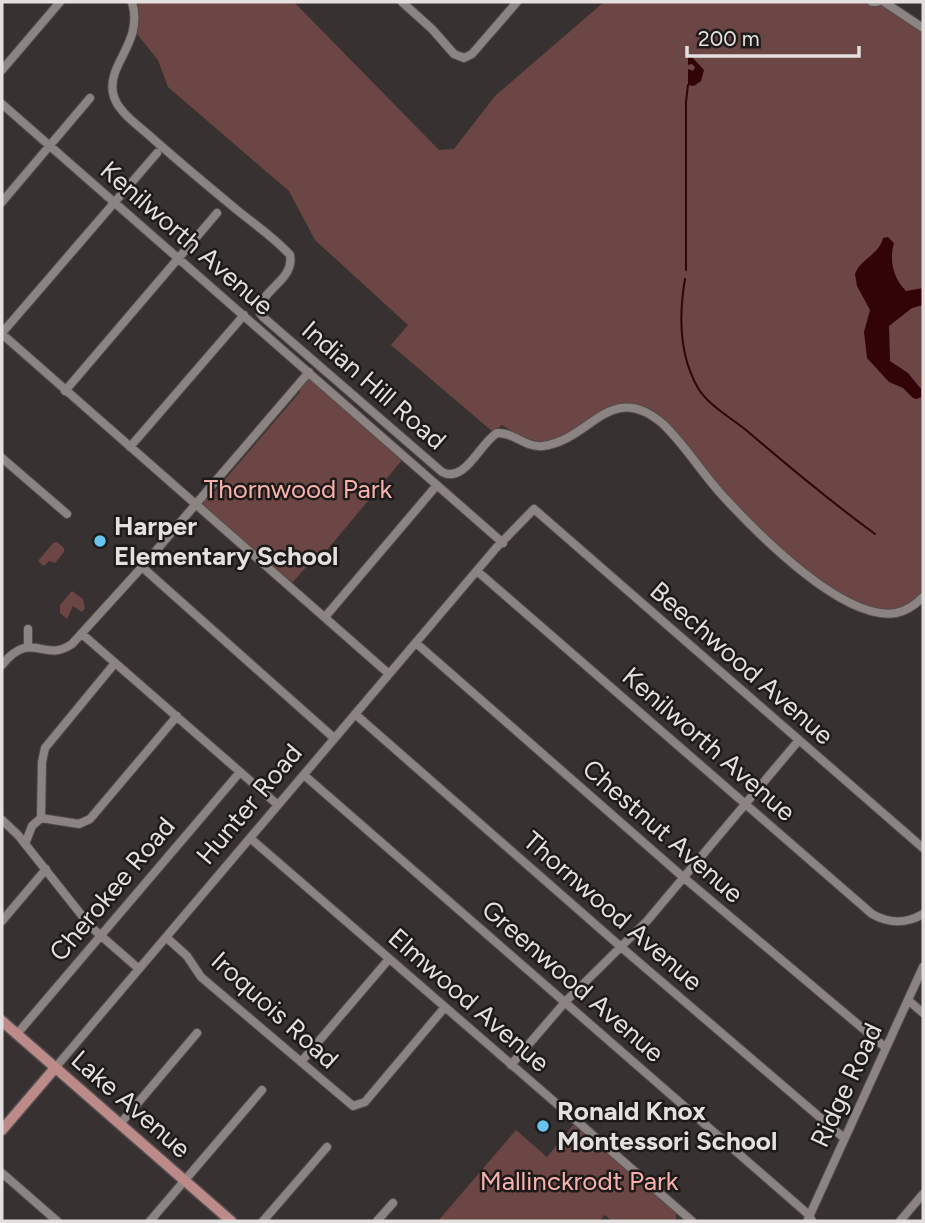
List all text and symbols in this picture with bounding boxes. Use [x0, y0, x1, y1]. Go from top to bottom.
scale bar [687, 14, 858, 58]
text: 200 m [698, 26, 760, 51]
street label: Kenilworth Avenue [94, 154, 280, 322]
street label: Indian Hill Road [295, 314, 453, 456]
park label: Thornwood Park [204, 473, 393, 505]
place label: Harper Elementary School [114, 510, 338, 572]
marker: Harper Elementary School [92, 533, 108, 549]
street label: Beechwood Avenue [644, 575, 840, 751]
street label: Kenilworth Avenue [616, 660, 802, 828]
street label: Hunter Road [189, 737, 309, 871]
street label: Chestnut Avenue [576, 752, 750, 910]
street label: Cherokee Road [42, 810, 182, 968]
street label: Thornwood Avenue [517, 825, 709, 997]
street label: Greenwood Avenue [475, 893, 671, 1069]
street label: Elmwood Avenue [382, 921, 556, 1079]
street label: Iroquois Road [205, 945, 345, 1075]
street label: Ridge Road [803, 1018, 889, 1152]
street label: Lake Avenue [65, 1043, 197, 1165]
place label: Ronald Knox Montessori School [557, 1095, 777, 1157]
marker: Ronald Knox Montessori School [535, 1118, 551, 1134]
park label: Mallinckrodt Park [480, 1165, 679, 1197]

